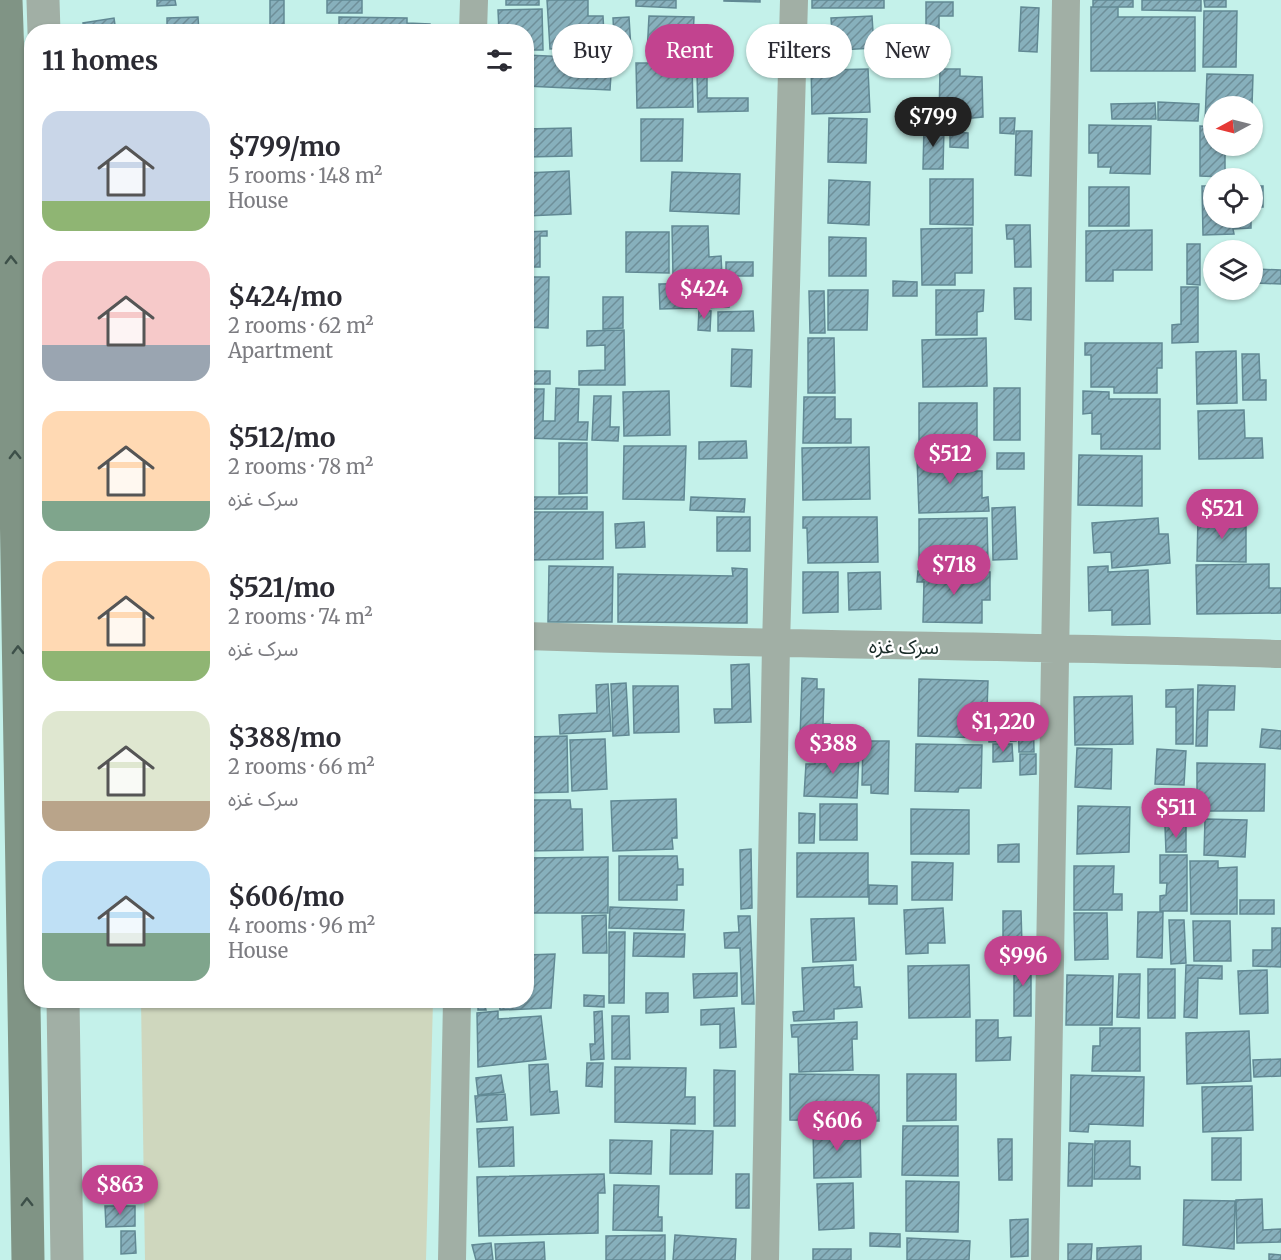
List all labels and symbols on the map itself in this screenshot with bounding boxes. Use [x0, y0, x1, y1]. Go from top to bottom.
north arrow [1203, 96, 1263, 156]
pin: $799 [897, 97, 969, 148]
one-way arrow [5, 255, 18, 264]
pin: $424 [668, 269, 740, 320]
pin: $512 [914, 434, 986, 485]
one-way arrow [8, 450, 21, 459]
pin: $521 [1186, 489, 1258, 540]
pin: $718 [918, 545, 990, 596]
street label: سرک غزه [869, 633, 939, 659]
one-way arrow [11, 645, 24, 654]
pin: $1,220 [954, 702, 1052, 753]
pin: $388 [797, 724, 869, 775]
pin: $511 [1140, 788, 1212, 839]
pin: $996 [987, 936, 1059, 987]
pin: $606 [801, 1101, 873, 1152]
pin: $863 [84, 1165, 156, 1216]
one-way arrow [20, 1197, 33, 1206]

